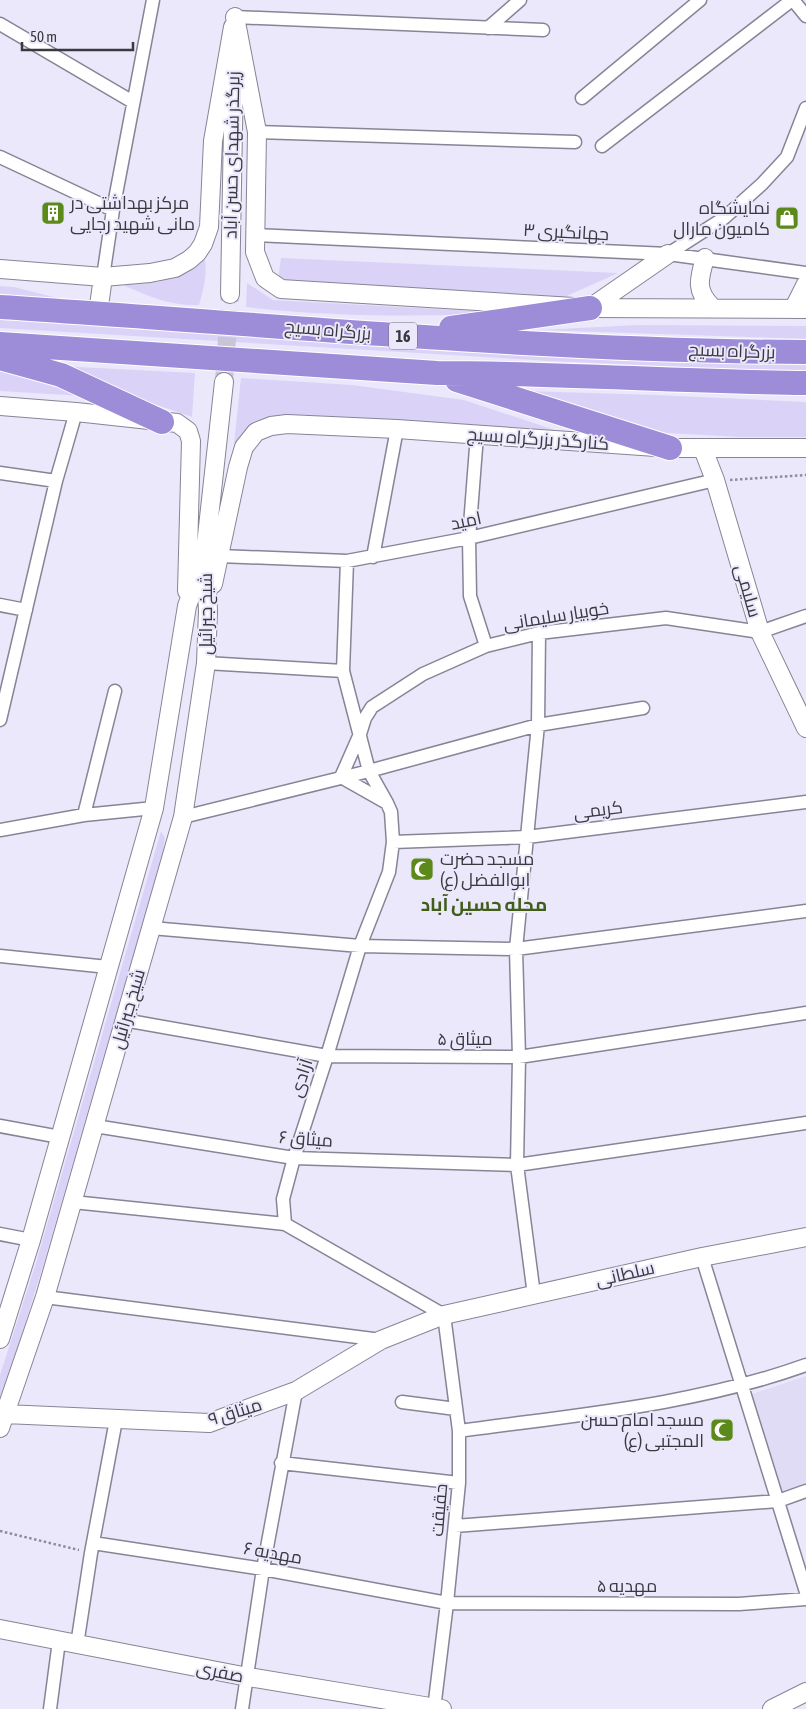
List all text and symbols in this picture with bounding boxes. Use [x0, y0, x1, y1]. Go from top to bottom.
scale bar [22, 20, 134, 52]
text: 50 m [30, 28, 57, 45]
street label: زیرگذر شهدای حسن آباد [220, 71, 244, 239]
place label: مرکز بهداشتی در مانی شهید رجایی [69, 192, 195, 235]
place label: نمایشگاه کامیون مارال [673, 197, 770, 240]
building icon: مرکز بهداشتی در مانی شهید رجایی [40, 200, 66, 226]
shop icon: نمایشگاه کامیون مارال [774, 205, 800, 231]
street label: جهانگیری ۳ [522, 219, 610, 245]
street label: بزرگراه بسیج [284, 315, 372, 346]
road number: 16 [389, 322, 417, 350]
street label: بزرگراه بسیج [688, 338, 776, 365]
street label: کنارگذر بزرگراه بسیج [466, 423, 610, 456]
street label: امید [448, 507, 483, 534]
street label: سلیمی [730, 562, 766, 620]
street label: شیخ جبرائیل [195, 573, 218, 655]
street label: خوبیار سلیمانی [501, 597, 611, 635]
street label: کریمی [572, 796, 624, 824]
place label: مسجد حضرت ابوالفضل (ع) [440, 848, 534, 892]
mosque icon: مسجد حضرت ابوالفضل (ع) [409, 856, 435, 882]
district label: محله حسین آباد [421, 893, 547, 916]
street label: شیخ جبرائیل [106, 966, 151, 1052]
street label: میثاق ۵ [437, 1028, 493, 1051]
street label: آزادی [284, 1056, 318, 1100]
street label: میثاق ۶ [278, 1126, 334, 1153]
street label: سلطانی [593, 1257, 657, 1291]
street label: میثاق ۹ [206, 1393, 265, 1431]
place label: مسجد امام حسن المجتبی (ع) [581, 1409, 704, 1453]
mosque icon: مسجد امام حسن المجتبی (ع) [709, 1417, 735, 1443]
street label: حقیقت [426, 1483, 451, 1537]
street label: مهدیه ۶ [242, 1537, 304, 1569]
street label: مهدیه ۵ [597, 1575, 657, 1597]
street label: صفری [194, 1657, 246, 1687]

